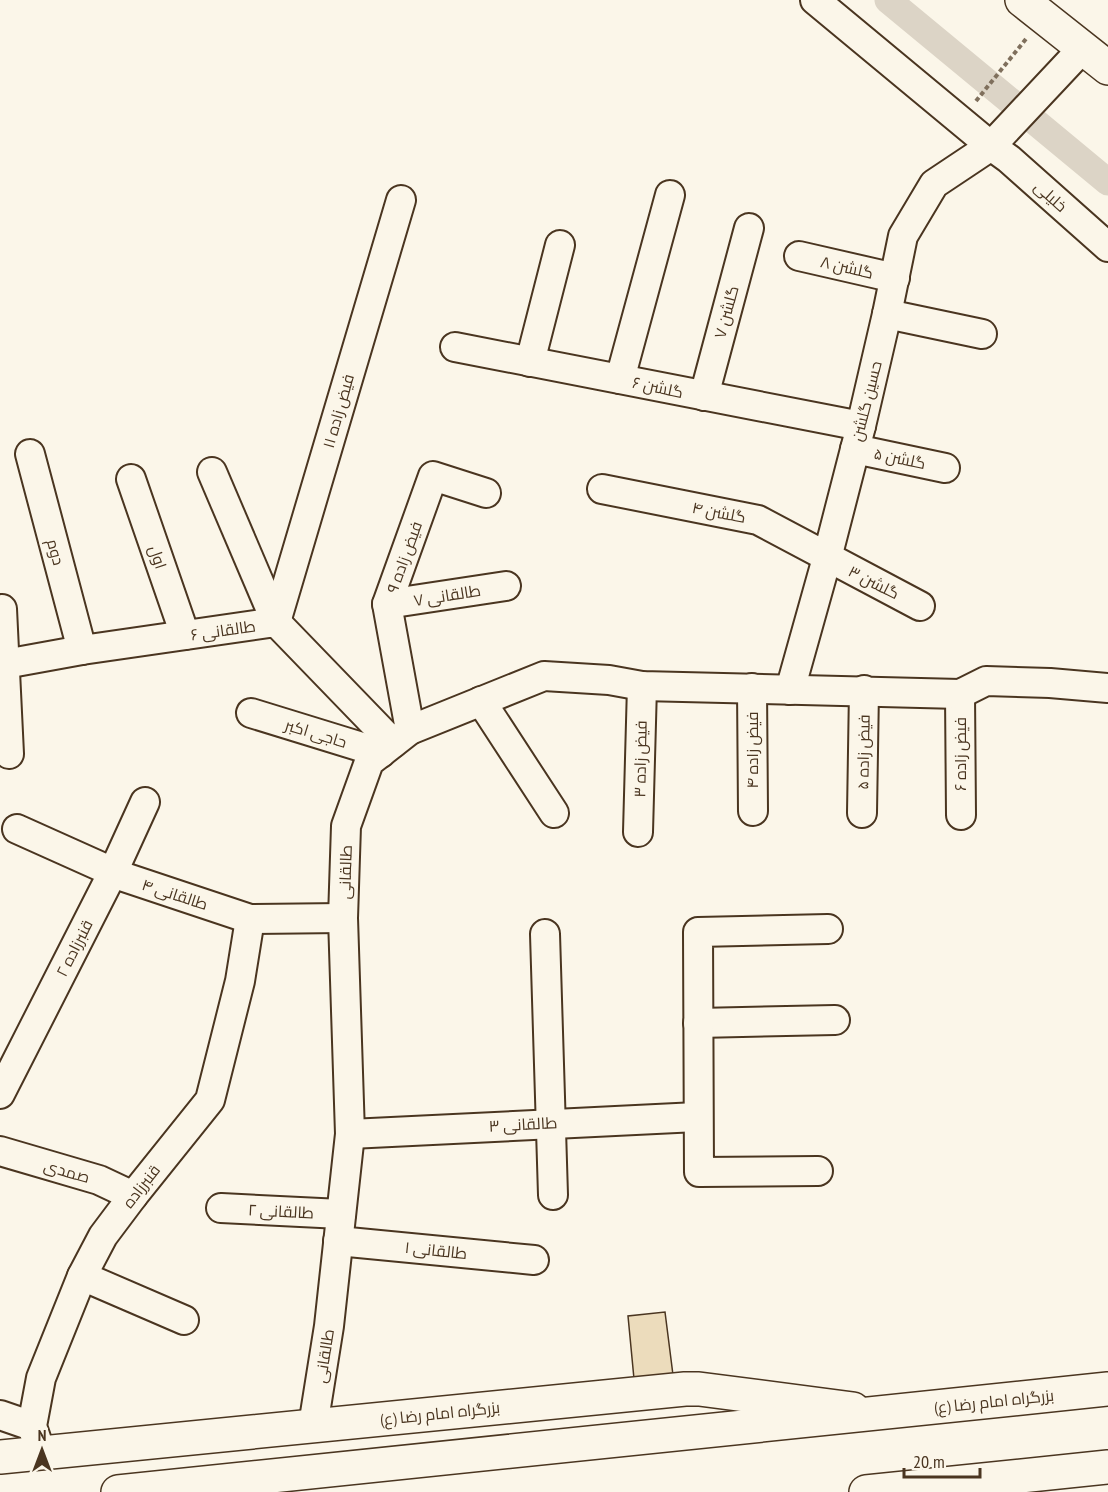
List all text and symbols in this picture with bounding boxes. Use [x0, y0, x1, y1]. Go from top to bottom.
street label: خلیلی [1030, 176, 1072, 217]
street label: گلشن ۸ [818, 251, 875, 284]
street label: گلشن ۷ [709, 283, 744, 341]
street label: حسین گلشن [846, 359, 887, 444]
street label: فیض زاده ۱۱ [318, 372, 359, 451]
street label: گلشن ۶ [631, 372, 685, 403]
street label: گلشن ۵ [872, 443, 928, 474]
street label: گلشن ۴ [690, 497, 748, 528]
street label: فیض زاده ۹ [382, 518, 427, 596]
street label: دوم [41, 537, 69, 568]
street label: اول [144, 543, 171, 572]
street label: گلشن ۳ [845, 561, 903, 604]
street label: طالقانی ۷ [412, 580, 482, 611]
street label: طالقانی ۶ [189, 616, 257, 645]
street label: فیض زاده ۴ [742, 712, 763, 789]
street label: حاجی اکبر [281, 714, 349, 753]
street label: فیض زاده ۵ [852, 714, 875, 790]
street label: فیض زاده ۶ [950, 717, 971, 791]
street label: فیض زاده ۳ [629, 720, 652, 798]
street label: طالقانی [334, 844, 357, 900]
street label: طالقانی ۴ [139, 874, 211, 915]
street label: قنبرزاده ۲ [51, 916, 97, 980]
street label: طالقانی ۳ [488, 1112, 558, 1137]
street label: صمدی [41, 1155, 92, 1188]
street label: قنبرزاده [118, 1160, 164, 1212]
street label: طالقانی ۲ [247, 1199, 315, 1224]
street label: طالقانی ۱ [404, 1237, 468, 1264]
street label: طالقانی [310, 1328, 339, 1385]
street label: بزرگراه امام رضا (ع) [933, 1385, 1055, 1419]
street label: بزرگراه امام رضا (ع) [379, 1397, 501, 1431]
north arrow [12, 1420, 72, 1480]
text: N [38, 1425, 46, 1445]
scale bar [904, 1441, 980, 1479]
text: 20 m [913, 1450, 945, 1473]

